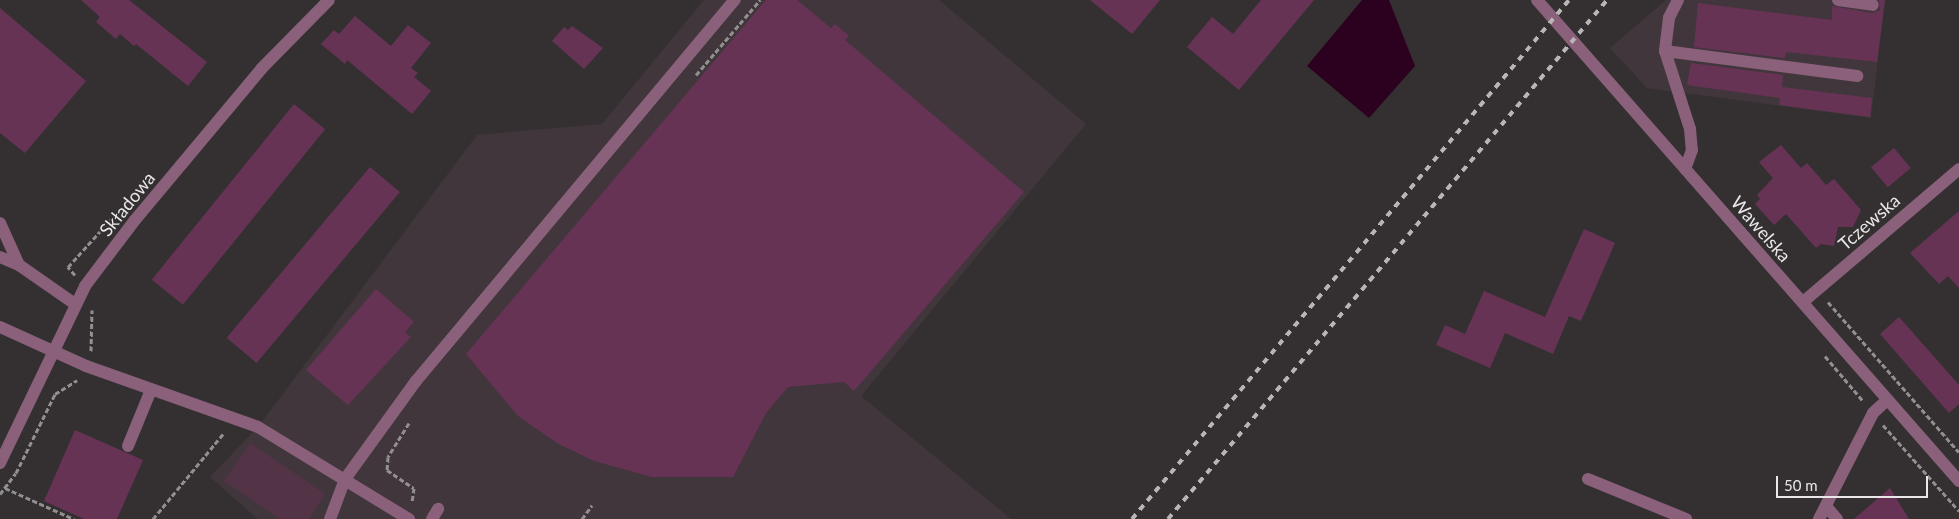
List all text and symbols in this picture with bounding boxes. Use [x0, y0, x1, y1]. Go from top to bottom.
street label: Składowa [95, 168, 159, 240]
street label: Tczewska [1834, 189, 1904, 255]
street label: Wawelska [1727, 192, 1795, 266]
scale bar [1779, 466, 1932, 498]
text: 50 m [1784, 476, 1818, 494]

